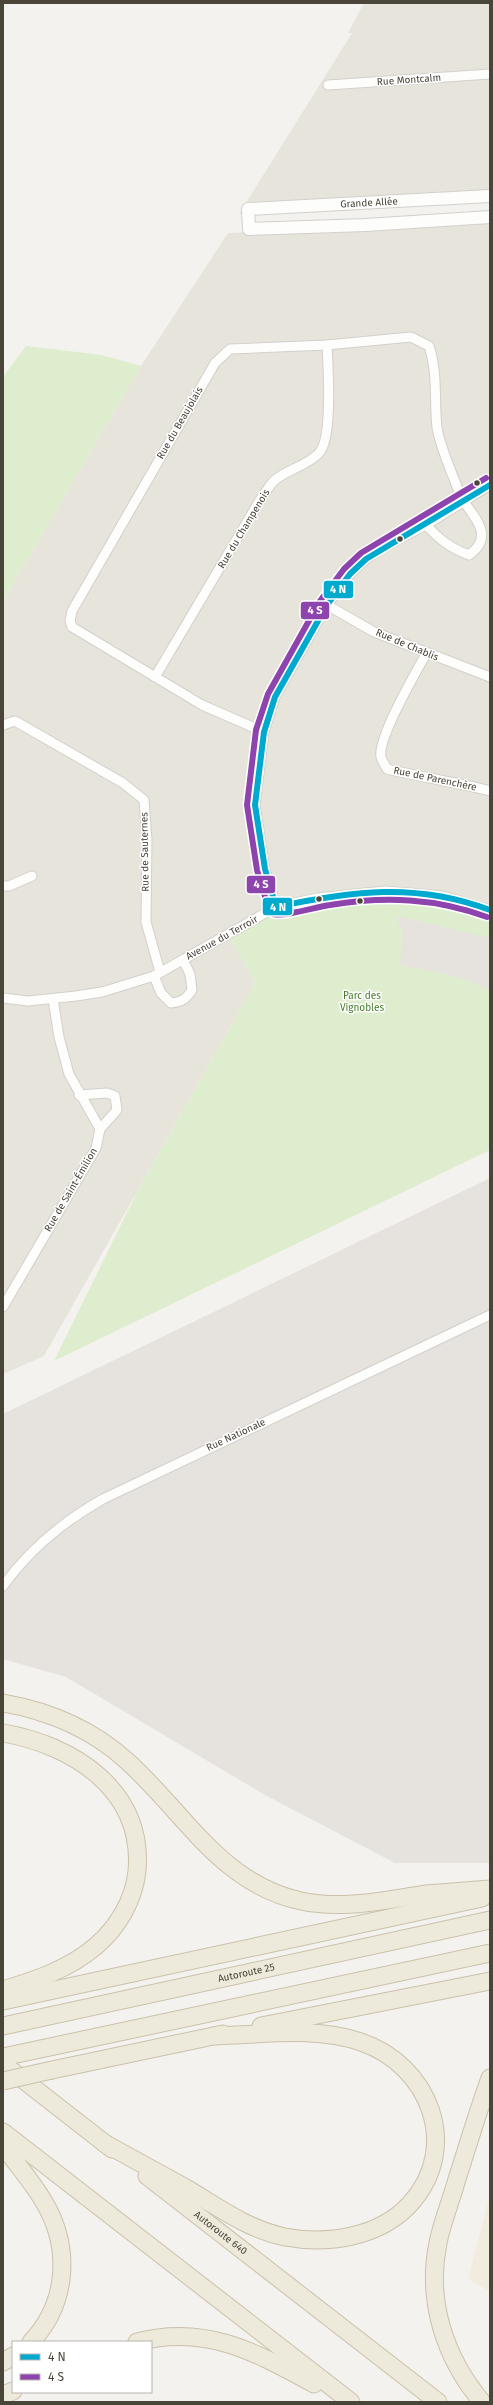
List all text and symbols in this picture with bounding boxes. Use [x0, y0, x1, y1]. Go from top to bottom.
street label: Rue Montcalm [376, 72, 442, 88]
street label: Grande Allée [340, 195, 398, 211]
street label: Rue du Beaujolais [154, 384, 206, 461]
unlabelled marker [472, 478, 482, 488]
street label: Rue du Champenois [216, 487, 273, 571]
unlabelled marker [395, 534, 405, 544]
line badge: 4 N [323, 580, 354, 599]
text: 4 N [330, 583, 346, 596]
line badge: 4 S [300, 601, 330, 620]
text: 4 S [307, 604, 323, 617]
street label: Rue de Chablis [374, 626, 441, 664]
street label: Rue de Parenchère [392, 764, 478, 794]
street label: Rue de Sauternes [138, 812, 152, 892]
line badge: 4 S [246, 875, 276, 894]
text: 4 S [253, 878, 269, 891]
unlabelled marker [314, 894, 324, 904]
unlabelled marker [355, 896, 365, 906]
line badge: 4 N [262, 897, 293, 916]
text: 4 N [270, 901, 286, 914]
street label: Avenue du Terroir [184, 913, 260, 963]
park label: Parc des Vignobles [340, 990, 384, 1014]
street label: Rue de Saint-Émilion [40, 1145, 100, 1234]
street label: Rue Nationale [204, 1416, 268, 1454]
street label: Autoroute 25 [217, 1961, 276, 1985]
street label: Autoroute 640 [192, 2209, 250, 2258]
legend [12, 2341, 152, 2393]
text: 4 N [48, 2350, 66, 2364]
text: 4 S [48, 2370, 65, 2384]

